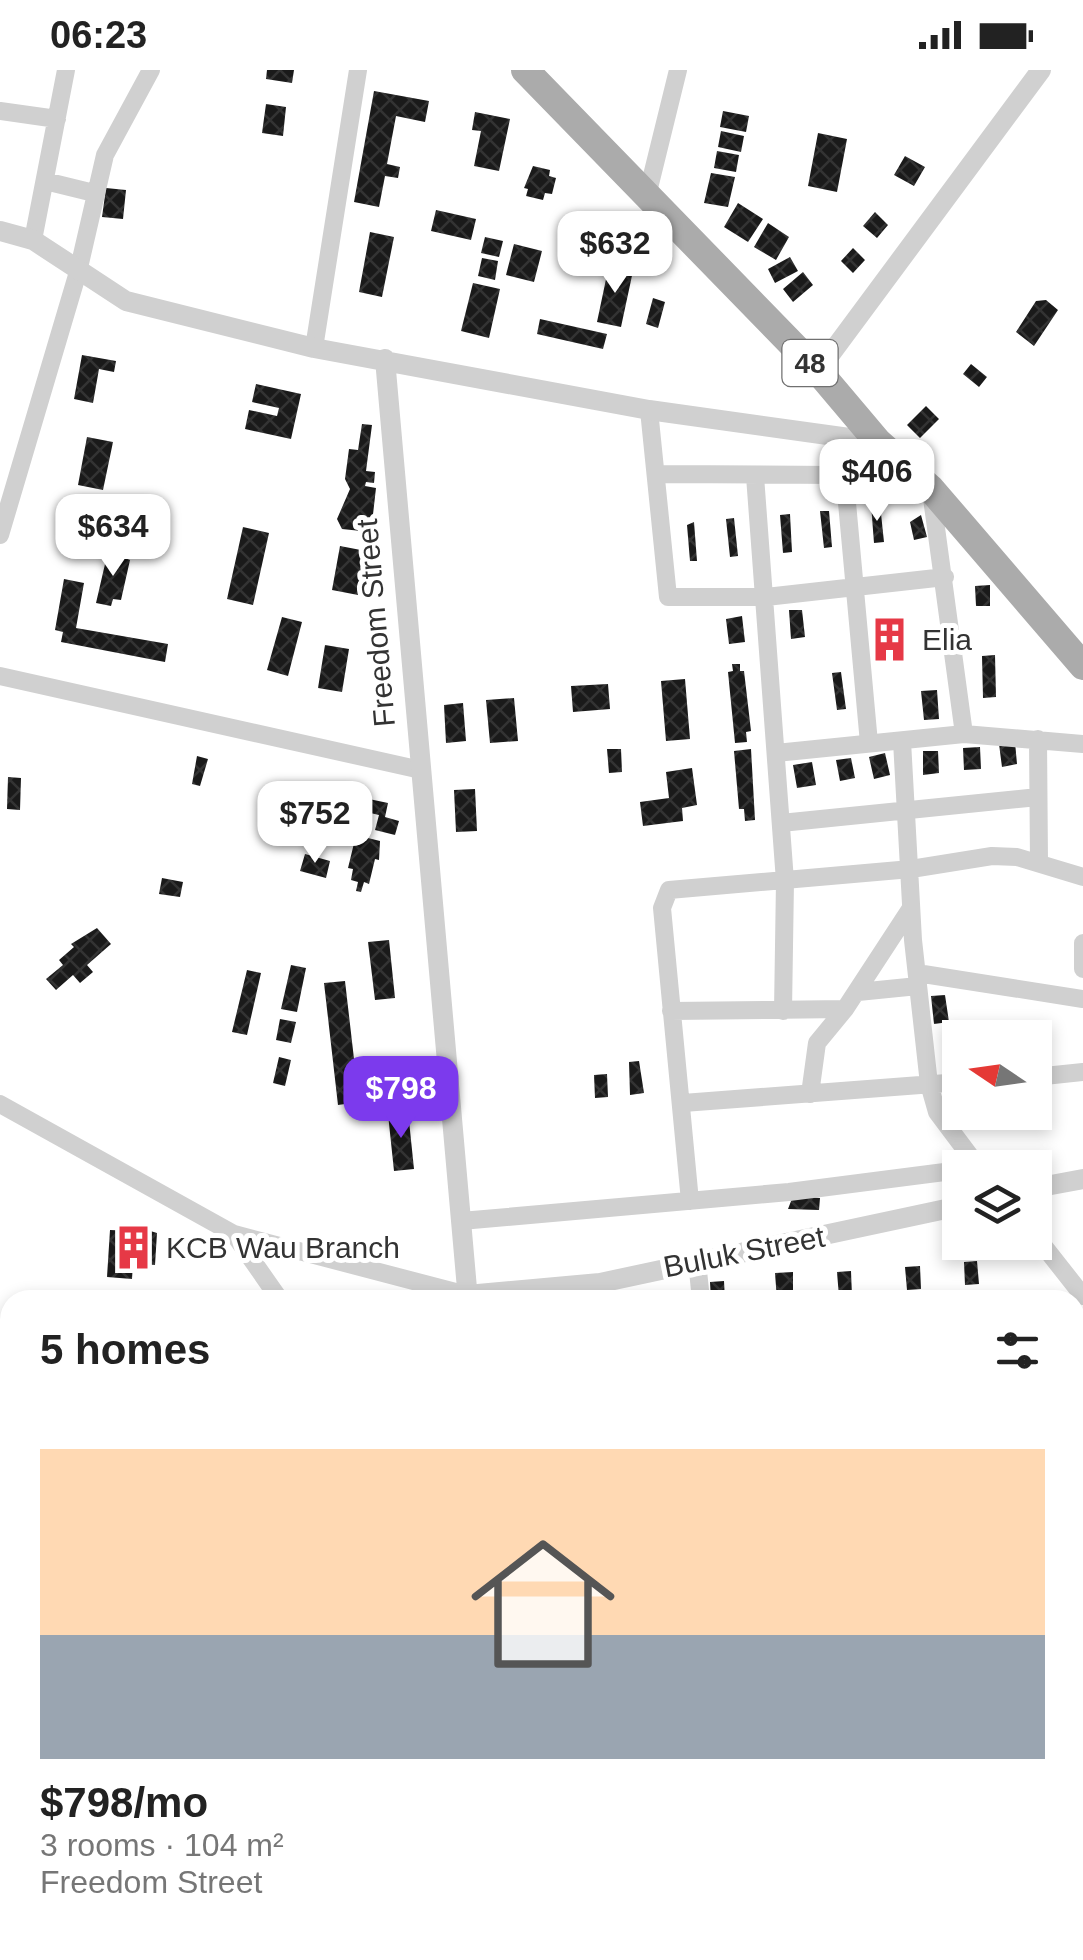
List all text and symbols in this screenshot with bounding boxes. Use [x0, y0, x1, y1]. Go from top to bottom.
text: 06:23 [50, 14, 147, 56]
pin: $632 [556, 211, 674, 296]
text: $632 [579, 225, 651, 261]
road number: 48 [782, 340, 838, 386]
pin: $406 [818, 439, 936, 524]
text: $406 [841, 453, 913, 489]
pin: $634 [54, 494, 172, 579]
text: $634 [77, 508, 149, 544]
street label: Freedom Street [350, 517, 401, 728]
building icon: Elia [865, 616, 913, 664]
place label: Elia [922, 623, 972, 656]
pin: $752 [256, 781, 374, 866]
text: $752 [279, 795, 351, 831]
north arrow [942, 1020, 1052, 1130]
map controls [942, 1020, 1052, 1260]
pin: $798 [342, 1056, 460, 1141]
text: $798 [365, 1070, 437, 1106]
button: layers [942, 1150, 1052, 1260]
street label: Buluk Street [661, 1220, 828, 1283]
building icon: KCB Wau Branch [109, 1224, 157, 1272]
place label: KCB Wau Branch [166, 1231, 400, 1264]
icon: filters [990, 1323, 1045, 1378]
text: 5 homes [40, 1326, 210, 1373]
icon: home [453, 1514, 633, 1694]
text: $798/mo [40, 1779, 208, 1826]
text: 3 rooms · 104 m² [40, 1827, 284, 1863]
text: Freedom Street [40, 1864, 262, 1900]

